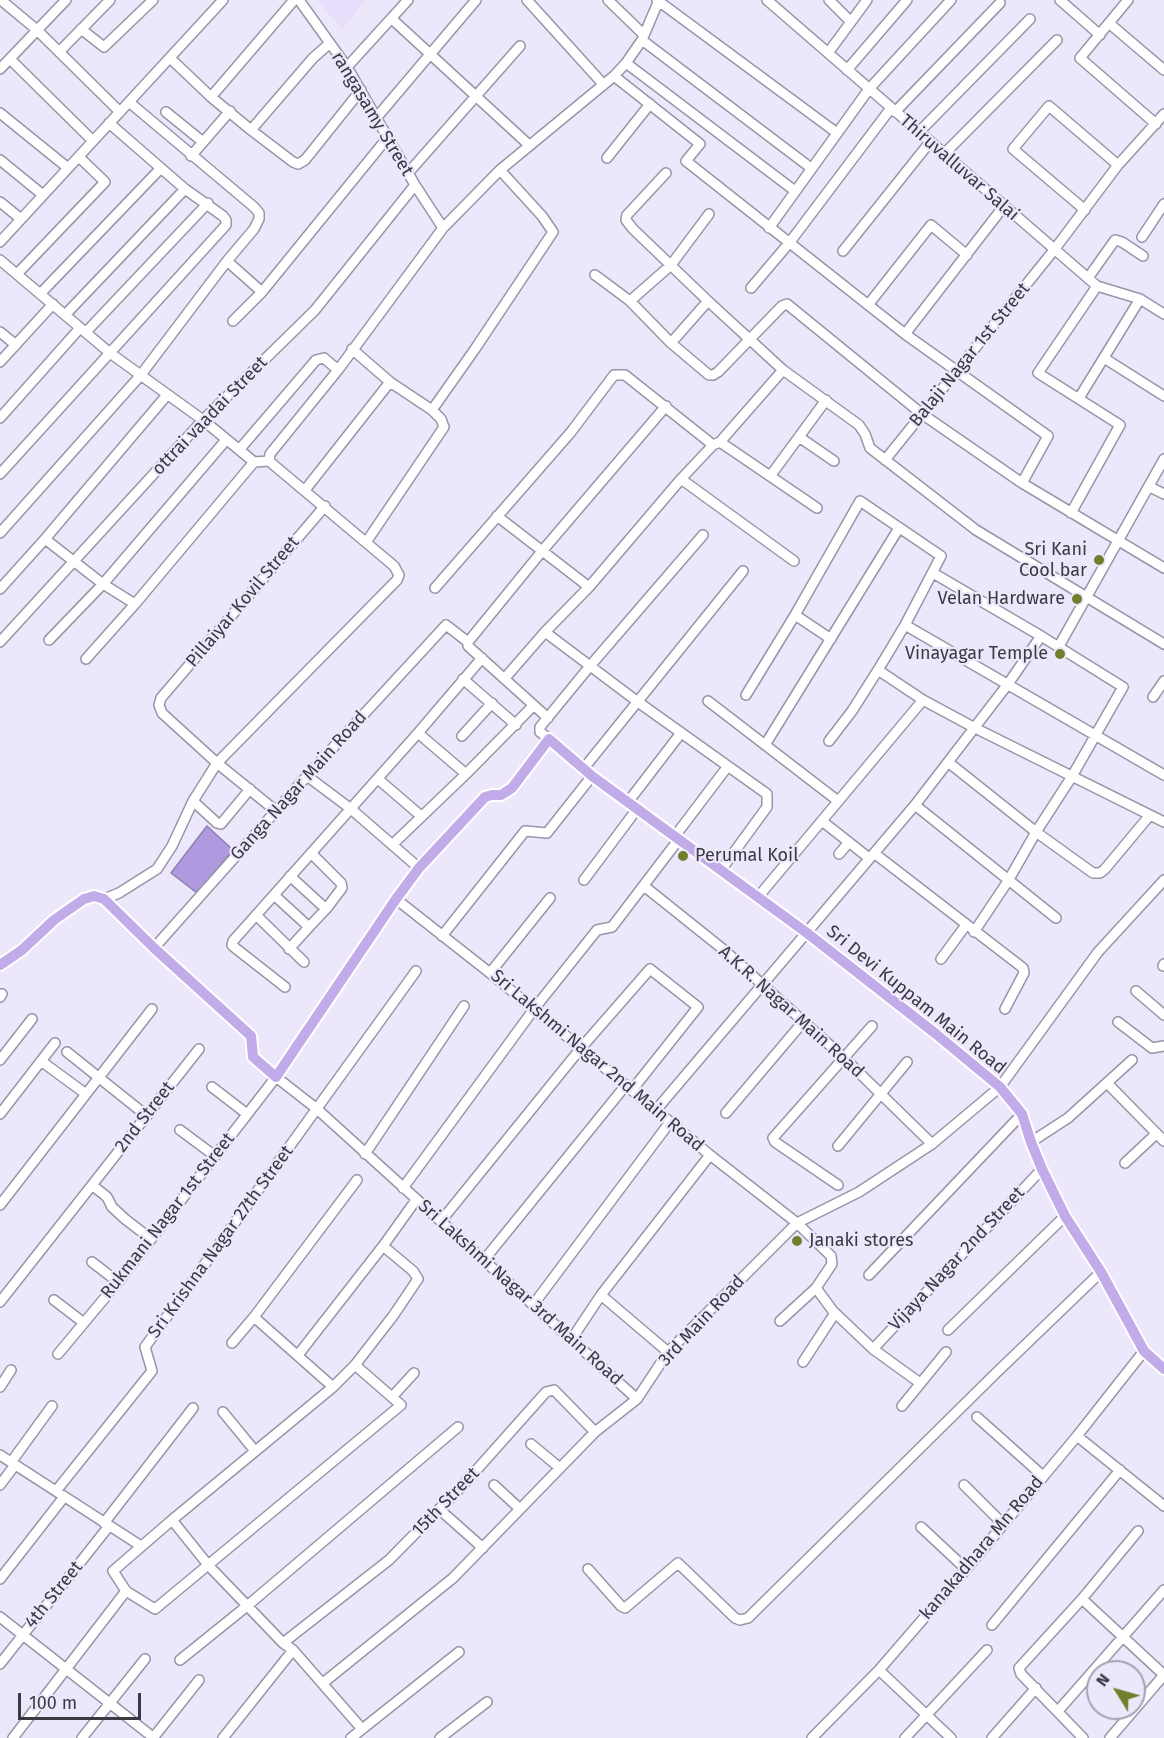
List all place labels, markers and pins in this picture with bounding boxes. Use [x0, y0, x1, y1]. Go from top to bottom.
place label: Sri Kani Cool bar [1019, 539, 1087, 582]
marker: Sri Kani Cool bar [1092, 553, 1106, 567]
place label: Velan Hardware [937, 588, 1065, 610]
marker: Velan Hardware [1070, 592, 1084, 606]
place label: Vinayagar Temple [905, 643, 1048, 665]
marker: Vinayagar Temple [1053, 647, 1067, 661]
place label: Perumal Koil [695, 845, 798, 867]
marker: Perumal Koil [676, 849, 690, 863]
place label: Janaki stores [809, 1230, 913, 1252]
marker: Janaki stores [790, 1234, 804, 1248]

